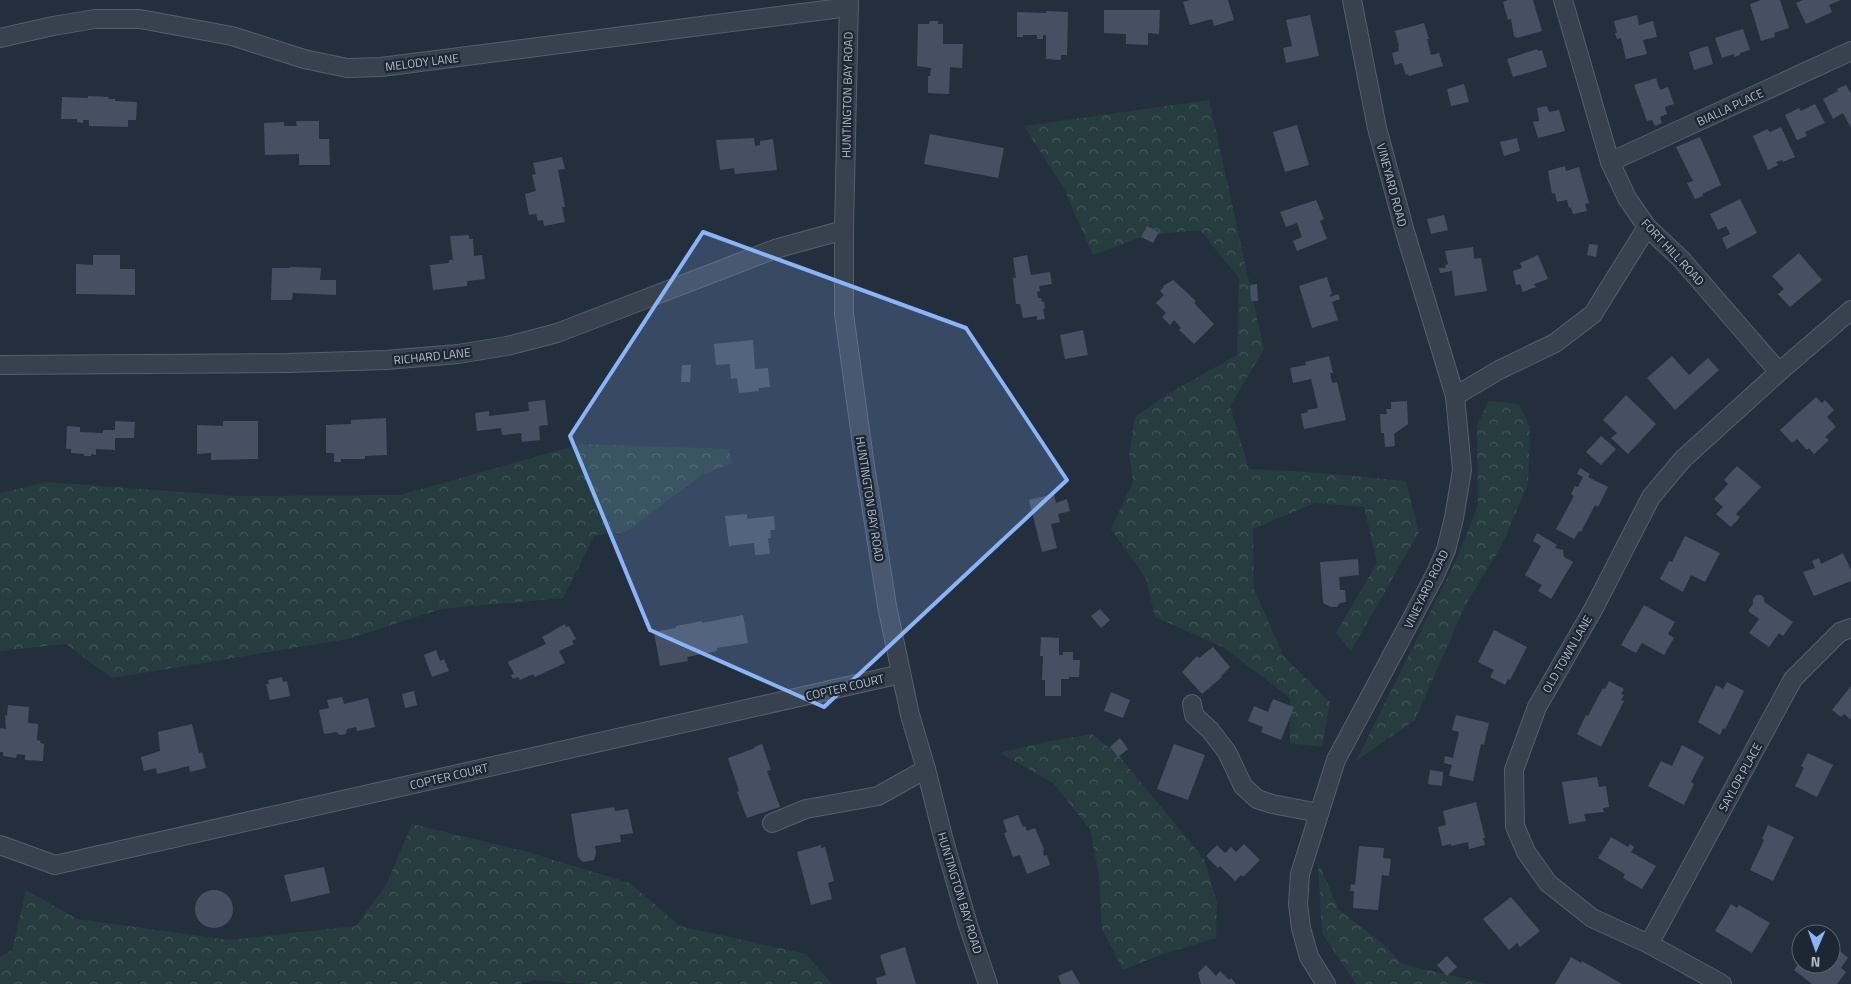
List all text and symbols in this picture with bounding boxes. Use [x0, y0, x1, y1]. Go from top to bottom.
street label: HUNTINGTON BAY ROAD [836, 31, 858, 158]
street label: MELODY LANE [384, 48, 460, 76]
street label: BIALLA PLACE [1693, 83, 1767, 131]
street label: VINEYARD ROAD [1372, 141, 1412, 229]
street label: FORT HILL ROAD [1637, 214, 1709, 290]
street label: RICHARD LANE [392, 342, 472, 370]
street label: HUNTINGTON BAY ROAD [851, 435, 889, 563]
street label: VINEYARD ROAD [1399, 546, 1453, 632]
street label: OLD TOWN LANE [1537, 611, 1597, 696]
street label: COPTER COURT [804, 669, 887, 705]
street label: SAYLOR PLACE [1713, 739, 1767, 815]
street label: COPTER COURT [408, 758, 491, 794]
street label: HUNTINGTON BAY ROAD [932, 830, 988, 956]
north arrow [1791, 924, 1841, 974]
text: N [1810, 952, 1821, 973]

